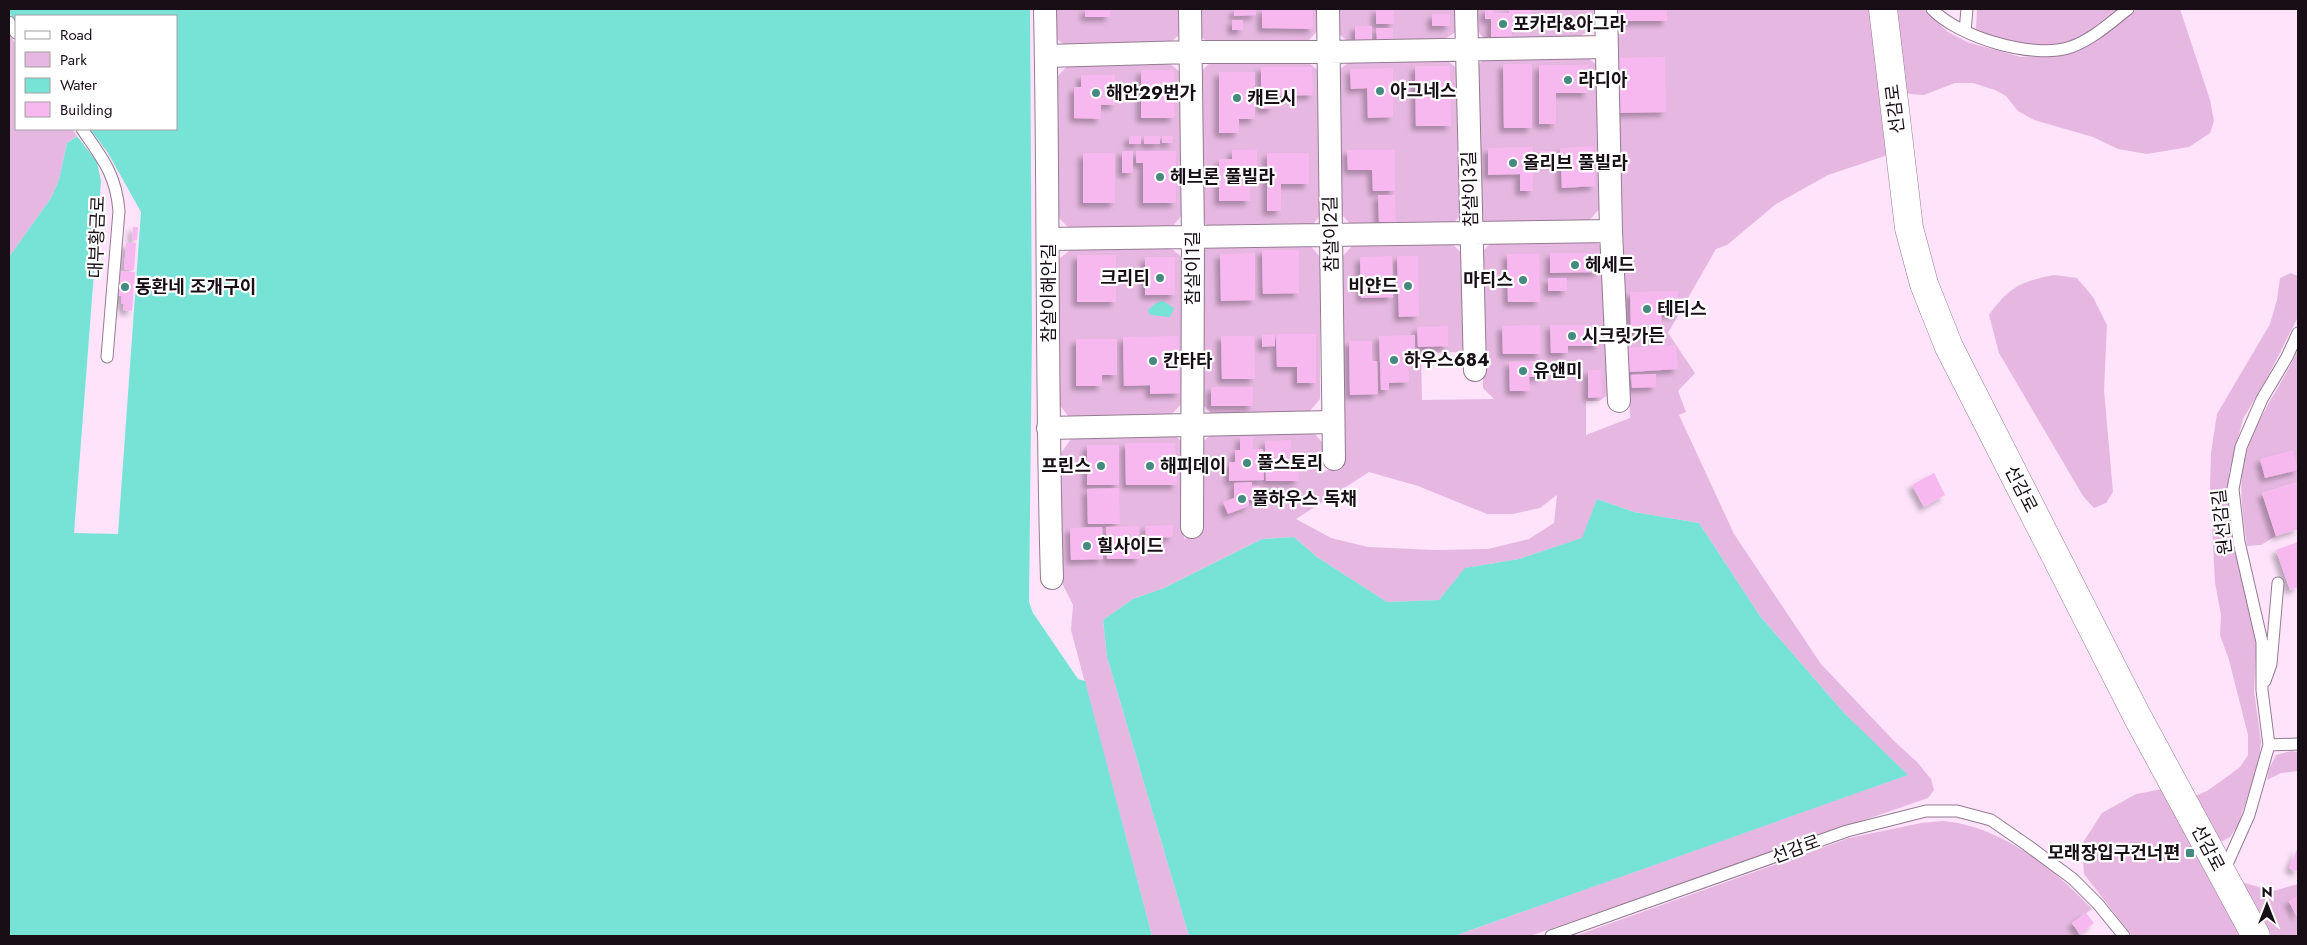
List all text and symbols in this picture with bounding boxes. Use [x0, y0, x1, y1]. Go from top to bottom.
place label: 포카라&아그라 [1513, 11, 1626, 37]
legend [15, 15, 178, 130]
marker: 포카라&아그라 [1497, 18, 1509, 30]
text: Road [60, 24, 92, 46]
text: Park [60, 49, 87, 71]
place label: 라디아 [1578, 67, 1628, 93]
text: Water [60, 74, 98, 96]
marker: 라디아 [1562, 74, 1574, 86]
place label: 아그네스 [1390, 78, 1456, 104]
place label: 해안29번가 [1106, 80, 1197, 106]
street label: 선감로 [1879, 83, 1911, 135]
place label: 캐트시 [1247, 85, 1297, 111]
marker: 아그네스 [1374, 85, 1386, 97]
marker: 해안29번가 [1090, 87, 1102, 99]
marker: 캐트시 [1231, 92, 1243, 104]
text: Building [60, 99, 112, 121]
place label: 올리브 풀빌라 [1523, 150, 1628, 176]
street label: 참살이3길 [1456, 151, 1484, 227]
marker: 올리브 풀빌라 [1507, 157, 1519, 169]
place label: 헤브론 풀빌라 [1170, 164, 1275, 190]
marker: 헤브론 풀빌라 [1154, 171, 1166, 183]
street label: 대부황금로 [83, 195, 111, 279]
street label: 참살이2길 [1317, 196, 1345, 272]
street label: 참살이1길 [1180, 231, 1206, 305]
street label: 참살이해안길 [1036, 243, 1062, 343]
place label: 헤세드 [1585, 252, 1635, 278]
marker: 헤세드 [1569, 259, 1581, 271]
place label: 크리티 [1100, 265, 1150, 291]
place label: 마티스 [1463, 267, 1513, 293]
marker: 크리티 [1154, 272, 1166, 284]
place label: 비얀드 [1348, 273, 1398, 299]
place label: 동환네 조개구이 [135, 274, 256, 300]
marker: 마티스 [1517, 274, 1529, 286]
marker: 비얀드 [1402, 280, 1414, 292]
marker: 동환네 조개구이 [119, 281, 131, 293]
place label: 테티스 [1657, 296, 1707, 322]
marker: 테티스 [1641, 303, 1653, 315]
place label: 시크릿가든 [1582, 323, 1665, 349]
marker: 시크릿가든 [1566, 330, 1578, 342]
place label: 하우스684 [1404, 347, 1490, 373]
place label: 칸타타 [1163, 348, 1213, 374]
marker: 하우스684 [1388, 354, 1400, 366]
marker: 칸타타 [1147, 355, 1159, 367]
place label: 유앤미 [1533, 358, 1583, 384]
marker: 유앤미 [1517, 365, 1529, 377]
place label: 풀스토리 [1257, 450, 1323, 476]
place label: 프린스 [1041, 453, 1091, 479]
place label: 해피데이 [1160, 453, 1226, 479]
marker: 풀스토리 [1241, 457, 1253, 469]
marker: 프린스 [1095, 460, 1107, 472]
marker: 해피데이 [1144, 460, 1156, 472]
street label: 선감로 [1998, 461, 2044, 517]
place label: 풀하우스 독채 [1252, 486, 1357, 512]
street label: 원선감길 [2206, 488, 2238, 556]
marker: 풀하우스 독채 [1236, 493, 1248, 505]
place label: 힐사이드 [1097, 533, 1163, 559]
marker: 힐사이드 [1081, 540, 1093, 552]
street label: 선감로 [2185, 820, 2231, 876]
street label: 선감로 [1768, 828, 1824, 870]
place label: 모래장입구건너편 [2048, 840, 2180, 866]
marker: 모래장입구건너편 [2184, 847, 2196, 859]
north arrow [2242, 880, 2292, 930]
text: N [2261, 882, 2273, 902]

